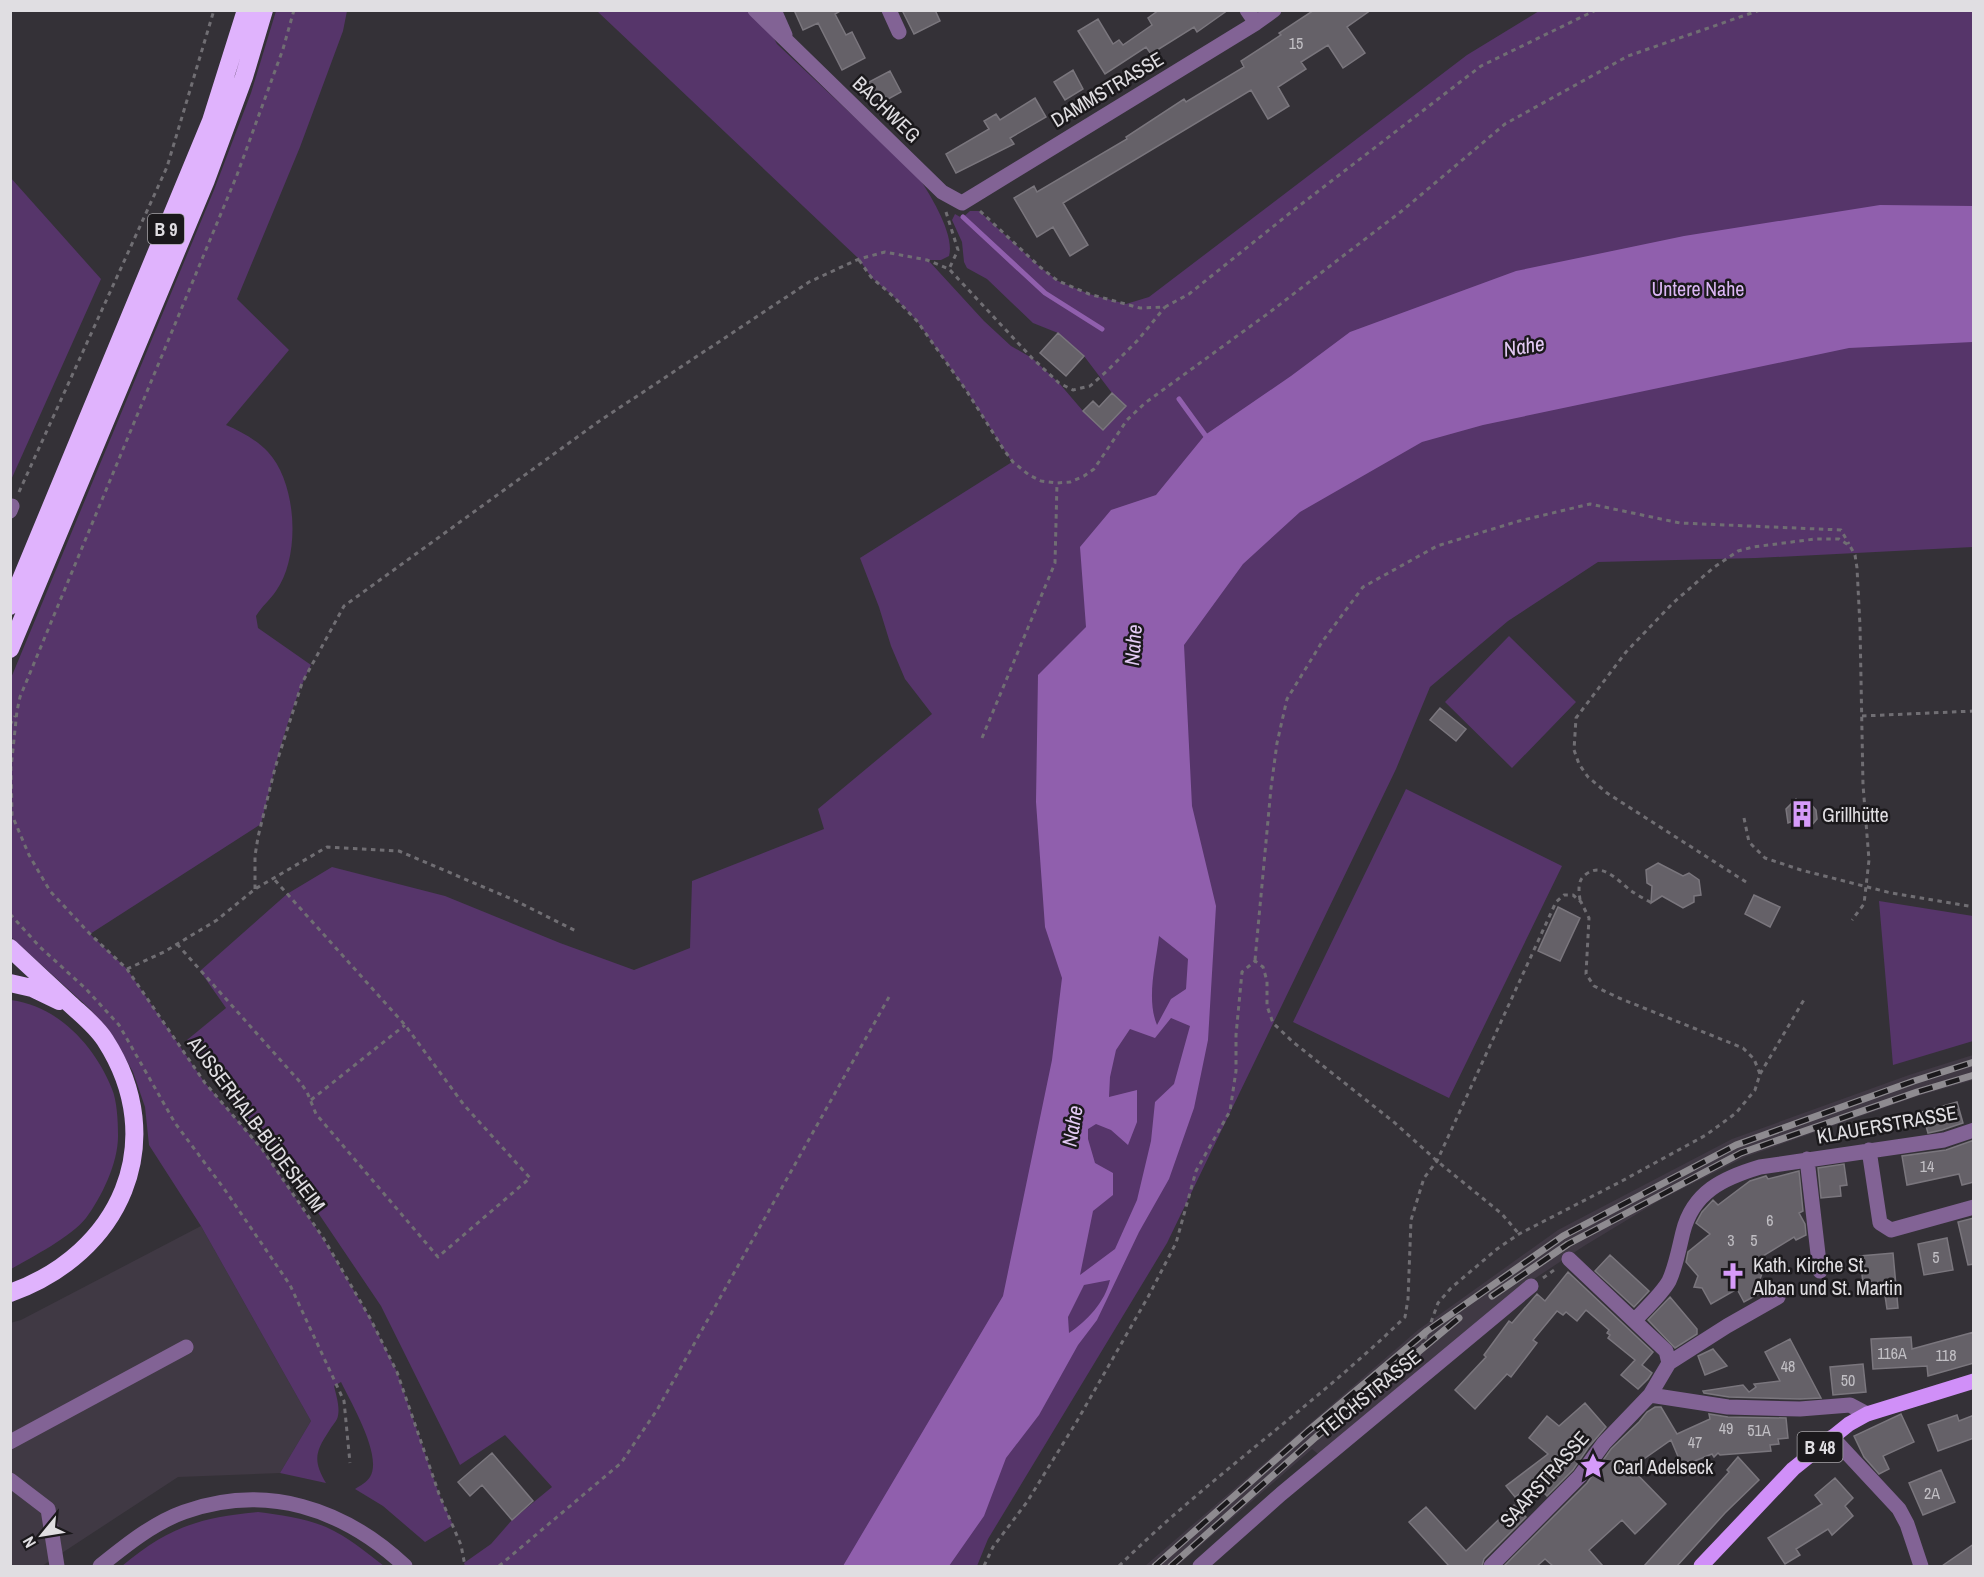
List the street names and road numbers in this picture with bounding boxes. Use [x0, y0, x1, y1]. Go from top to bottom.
street label: DAMMSTRASSE [1046, 45, 1168, 133]
street label: BACHWEG [847, 70, 927, 148]
road number: B 9 [148, 214, 184, 244]
street label: AUSSERHALB-BÜDESHEIM [181, 1030, 332, 1217]
street label: KLAUERSTRASSE [1815, 1098, 1959, 1150]
street label: TEICHSTRASSE [1312, 1343, 1426, 1443]
street label: SAARSTRASSE [1493, 1425, 1595, 1533]
road number: B 48 [1798, 1432, 1842, 1462]

